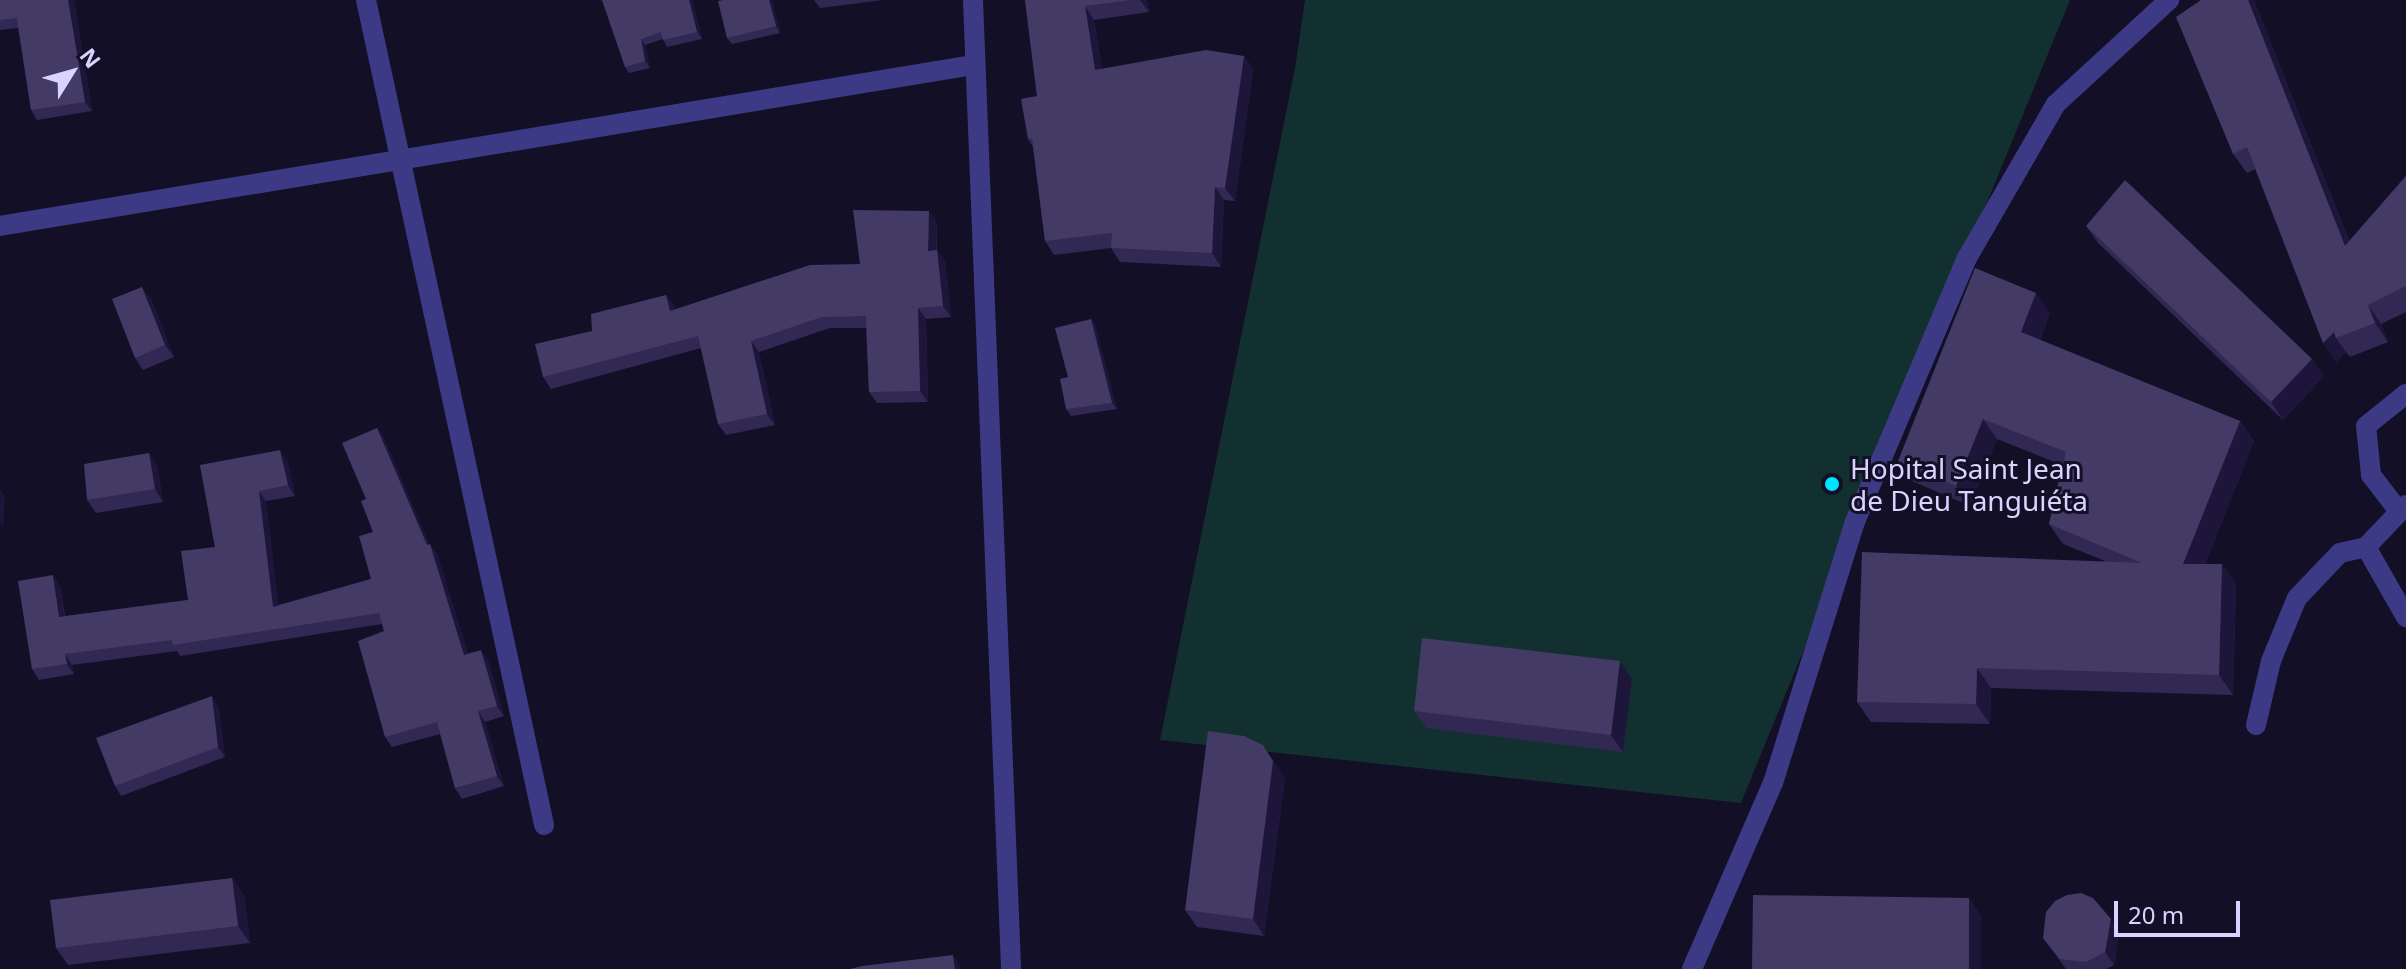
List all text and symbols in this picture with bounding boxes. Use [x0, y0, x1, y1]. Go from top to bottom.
north arrow [32, 32, 112, 112]
text: N [74, 41, 109, 74]
place label: Hopital Saint Jean de Dieu Tanguiéta [1850, 451, 2088, 517]
marker: Hopital Saint Jean de Dieu Tanguiéta [1821, 473, 1843, 495]
scale bar [2118, 885, 2244, 935]
text: 20 m [2128, 898, 2184, 931]

